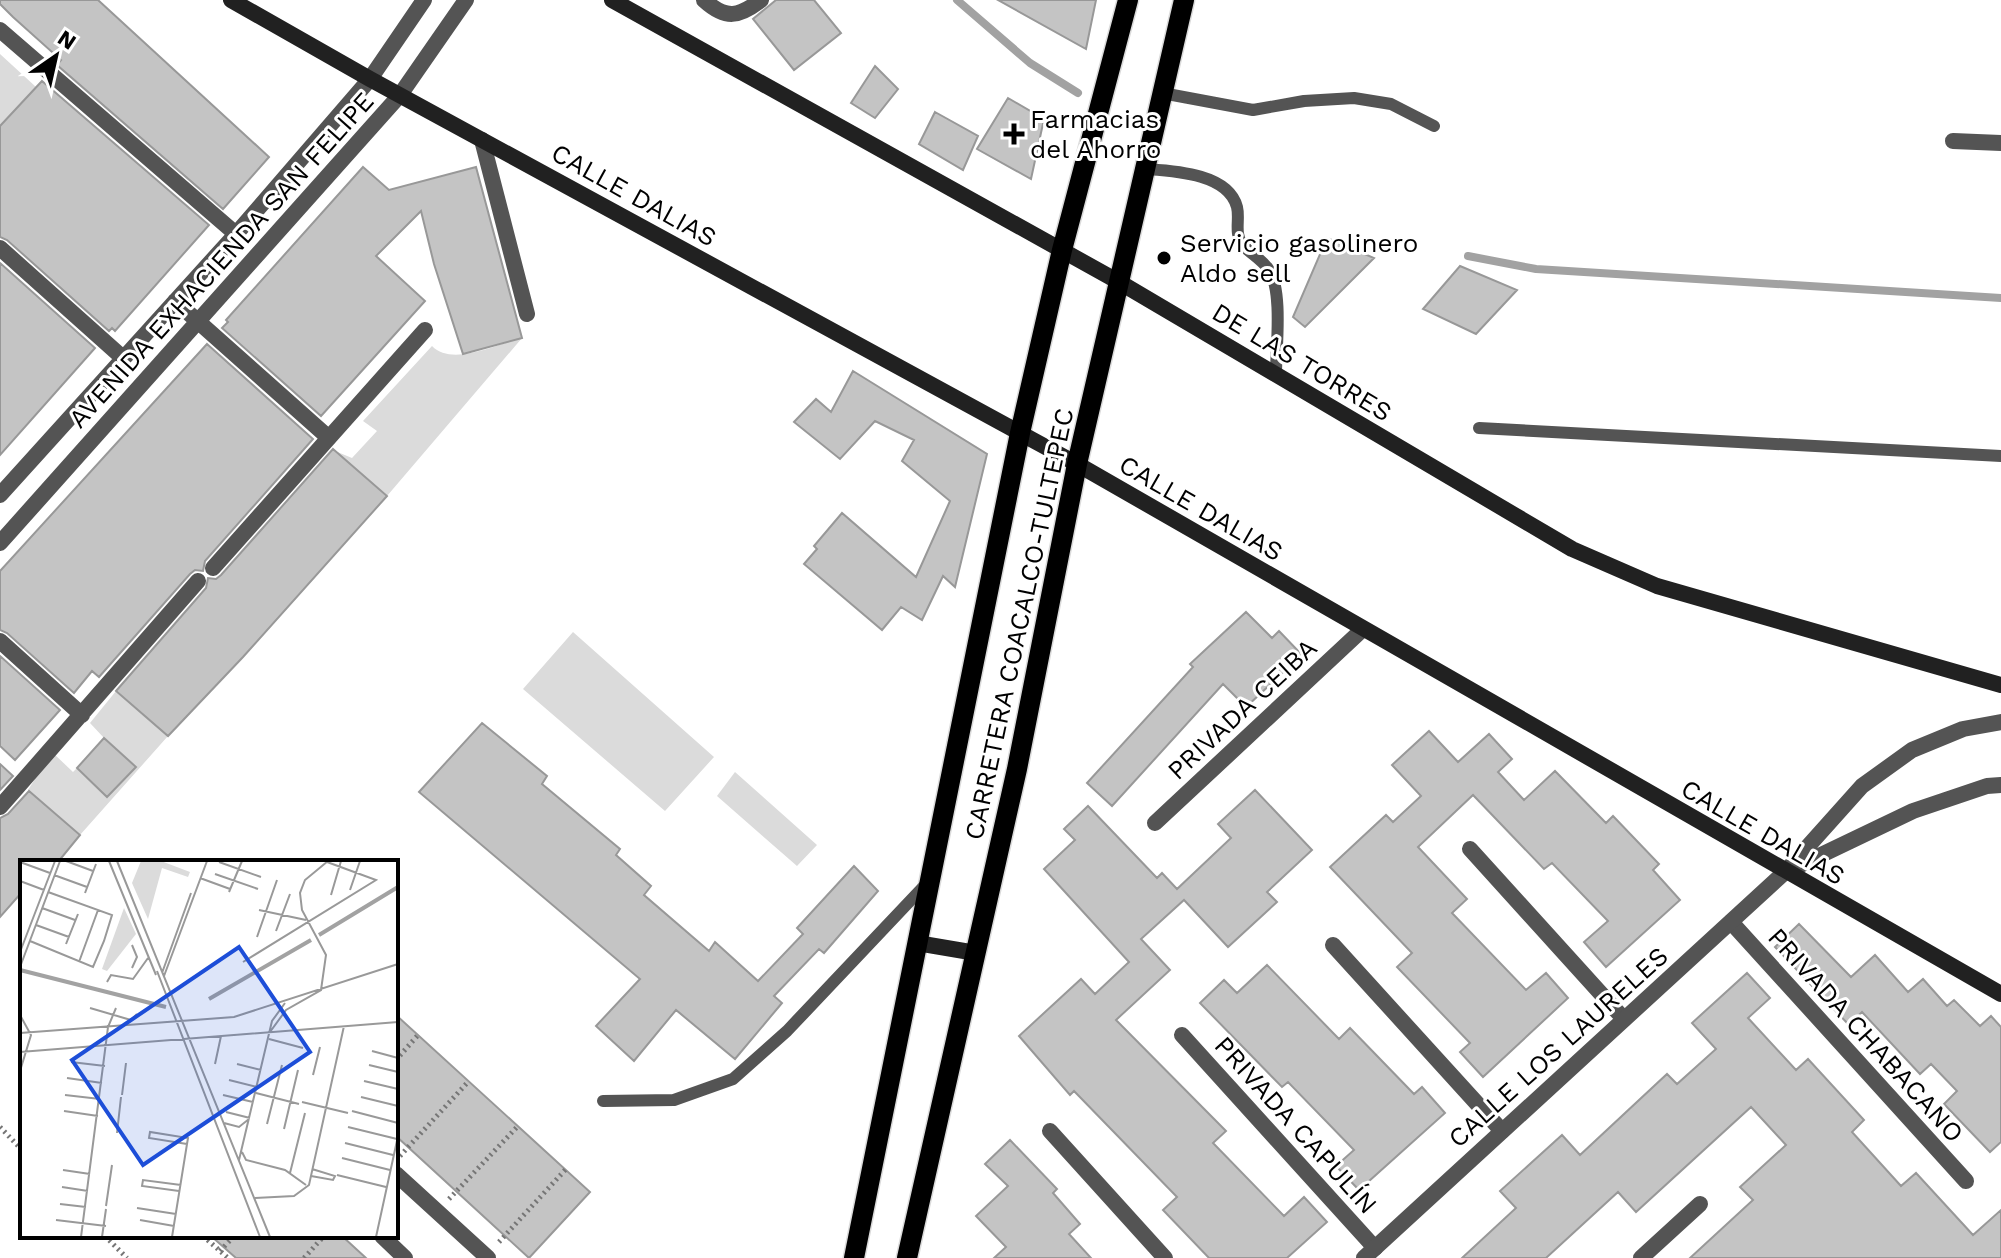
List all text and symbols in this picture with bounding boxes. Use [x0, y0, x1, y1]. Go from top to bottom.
north arrow [16, 16, 96, 96]
text: N [53, 25, 81, 55]
street label: AVENIDA EXHACIENDA SAN FELIPE [62, 86, 380, 434]
place label: Farmacias del Ahorro [1030, 104, 1161, 164]
marker: Farmacias del Ahorro [1005, 125, 1023, 143]
street label: CALLE DALIAS [546, 137, 722, 253]
place label: Servicio gasolinero Aldo sell [1180, 228, 1418, 288]
marker: Servicio gasolinero Aldo sell [1155, 249, 1173, 267]
street label: DE LAS TORRES [1207, 297, 1397, 427]
street label: CARRETERA COACALCO-TULTEPEC [959, 405, 1079, 843]
street label: CALLE DALIAS [1114, 449, 1288, 567]
street label: PRIVADA CEIBA [1161, 632, 1323, 786]
street label: CALLE DALIAS [1676, 773, 1850, 891]
inset map [20, 860, 398, 1238]
street label: PRIVADA CHABACANO [1762, 922, 1970, 1148]
street label: CALLE LOS LAURELES [1442, 941, 1674, 1153]
street label: PRIVADA CAPULÍN [1209, 1030, 1383, 1220]

